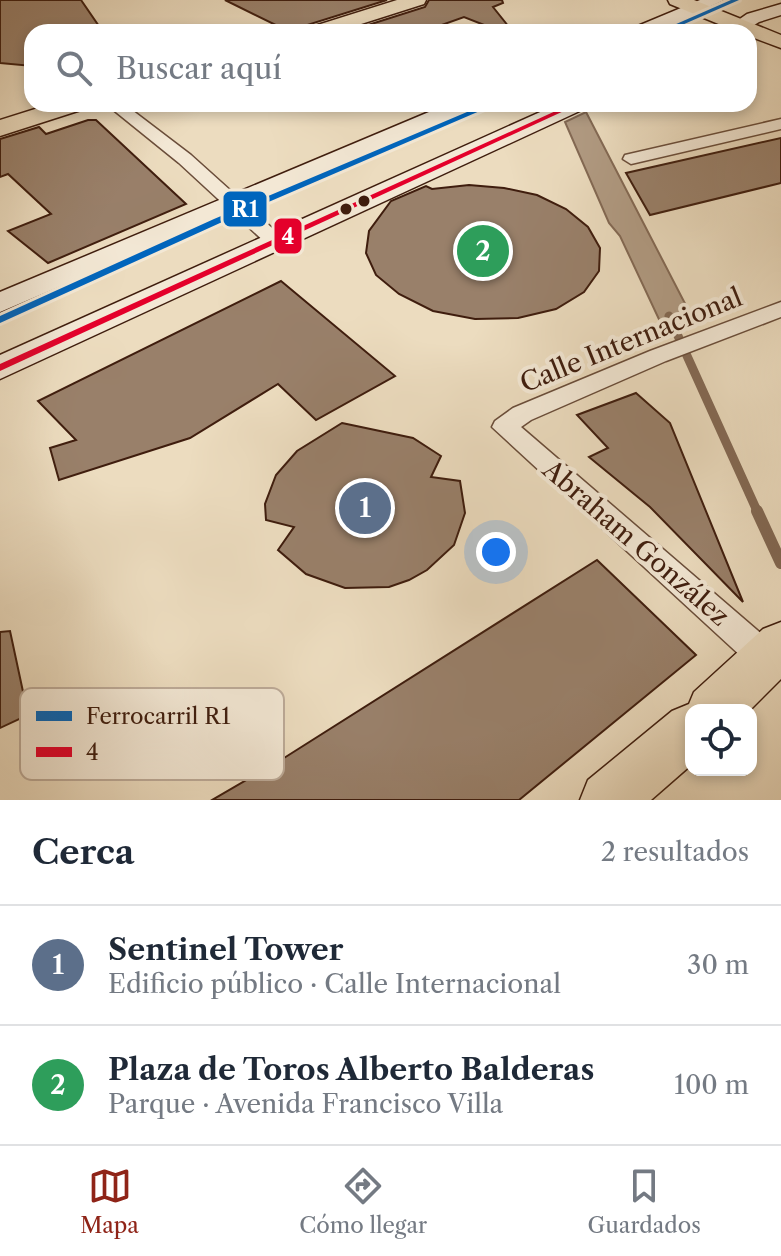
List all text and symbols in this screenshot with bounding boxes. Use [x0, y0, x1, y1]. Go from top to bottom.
search box [24, 24, 757, 112]
icon: search [52, 46, 96, 90]
text: Buscar aquí [116, 50, 282, 87]
line badge: R1 [222, 190, 268, 228]
unlabelled marker [356, 193, 372, 209]
text: R1 [231, 196, 259, 223]
unlabelled marker [338, 201, 354, 217]
line badge: 4 [273, 217, 303, 255]
pin: 2 [457, 221, 509, 281]
text: 4 [281, 223, 295, 250]
street label: Calle Internacional [515, 281, 747, 399]
street label: Abraham González [535, 453, 736, 633]
pin: 1 [339, 478, 391, 538]
your location [476, 532, 516, 572]
legend [20, 688, 284, 780]
text: Ferrocarril R1 [86, 703, 230, 730]
map controls [685, 704, 757, 776]
button: locate [685, 704, 757, 776]
text: 4 [86, 739, 99, 766]
text: Cerca [32, 831, 134, 873]
text: 2 resultados [601, 836, 749, 868]
text: Sentinel Tower [108, 931, 343, 968]
text: 1 [52, 949, 64, 981]
text: 30 m [687, 949, 749, 981]
text: Edificio público · Calle Internacional [108, 968, 561, 1000]
text: Plaza de Toros Alberto Balderas [108, 1051, 594, 1088]
text: 2 [50, 1069, 66, 1101]
text: 100 m [674, 1069, 749, 1101]
text: Parque · Avenida Francisco Villa [108, 1088, 503, 1120]
tab: Mapa [80, 1164, 139, 1239]
tab: Cómo llegar [299, 1164, 427, 1239]
tab: Guardados [588, 1164, 701, 1239]

